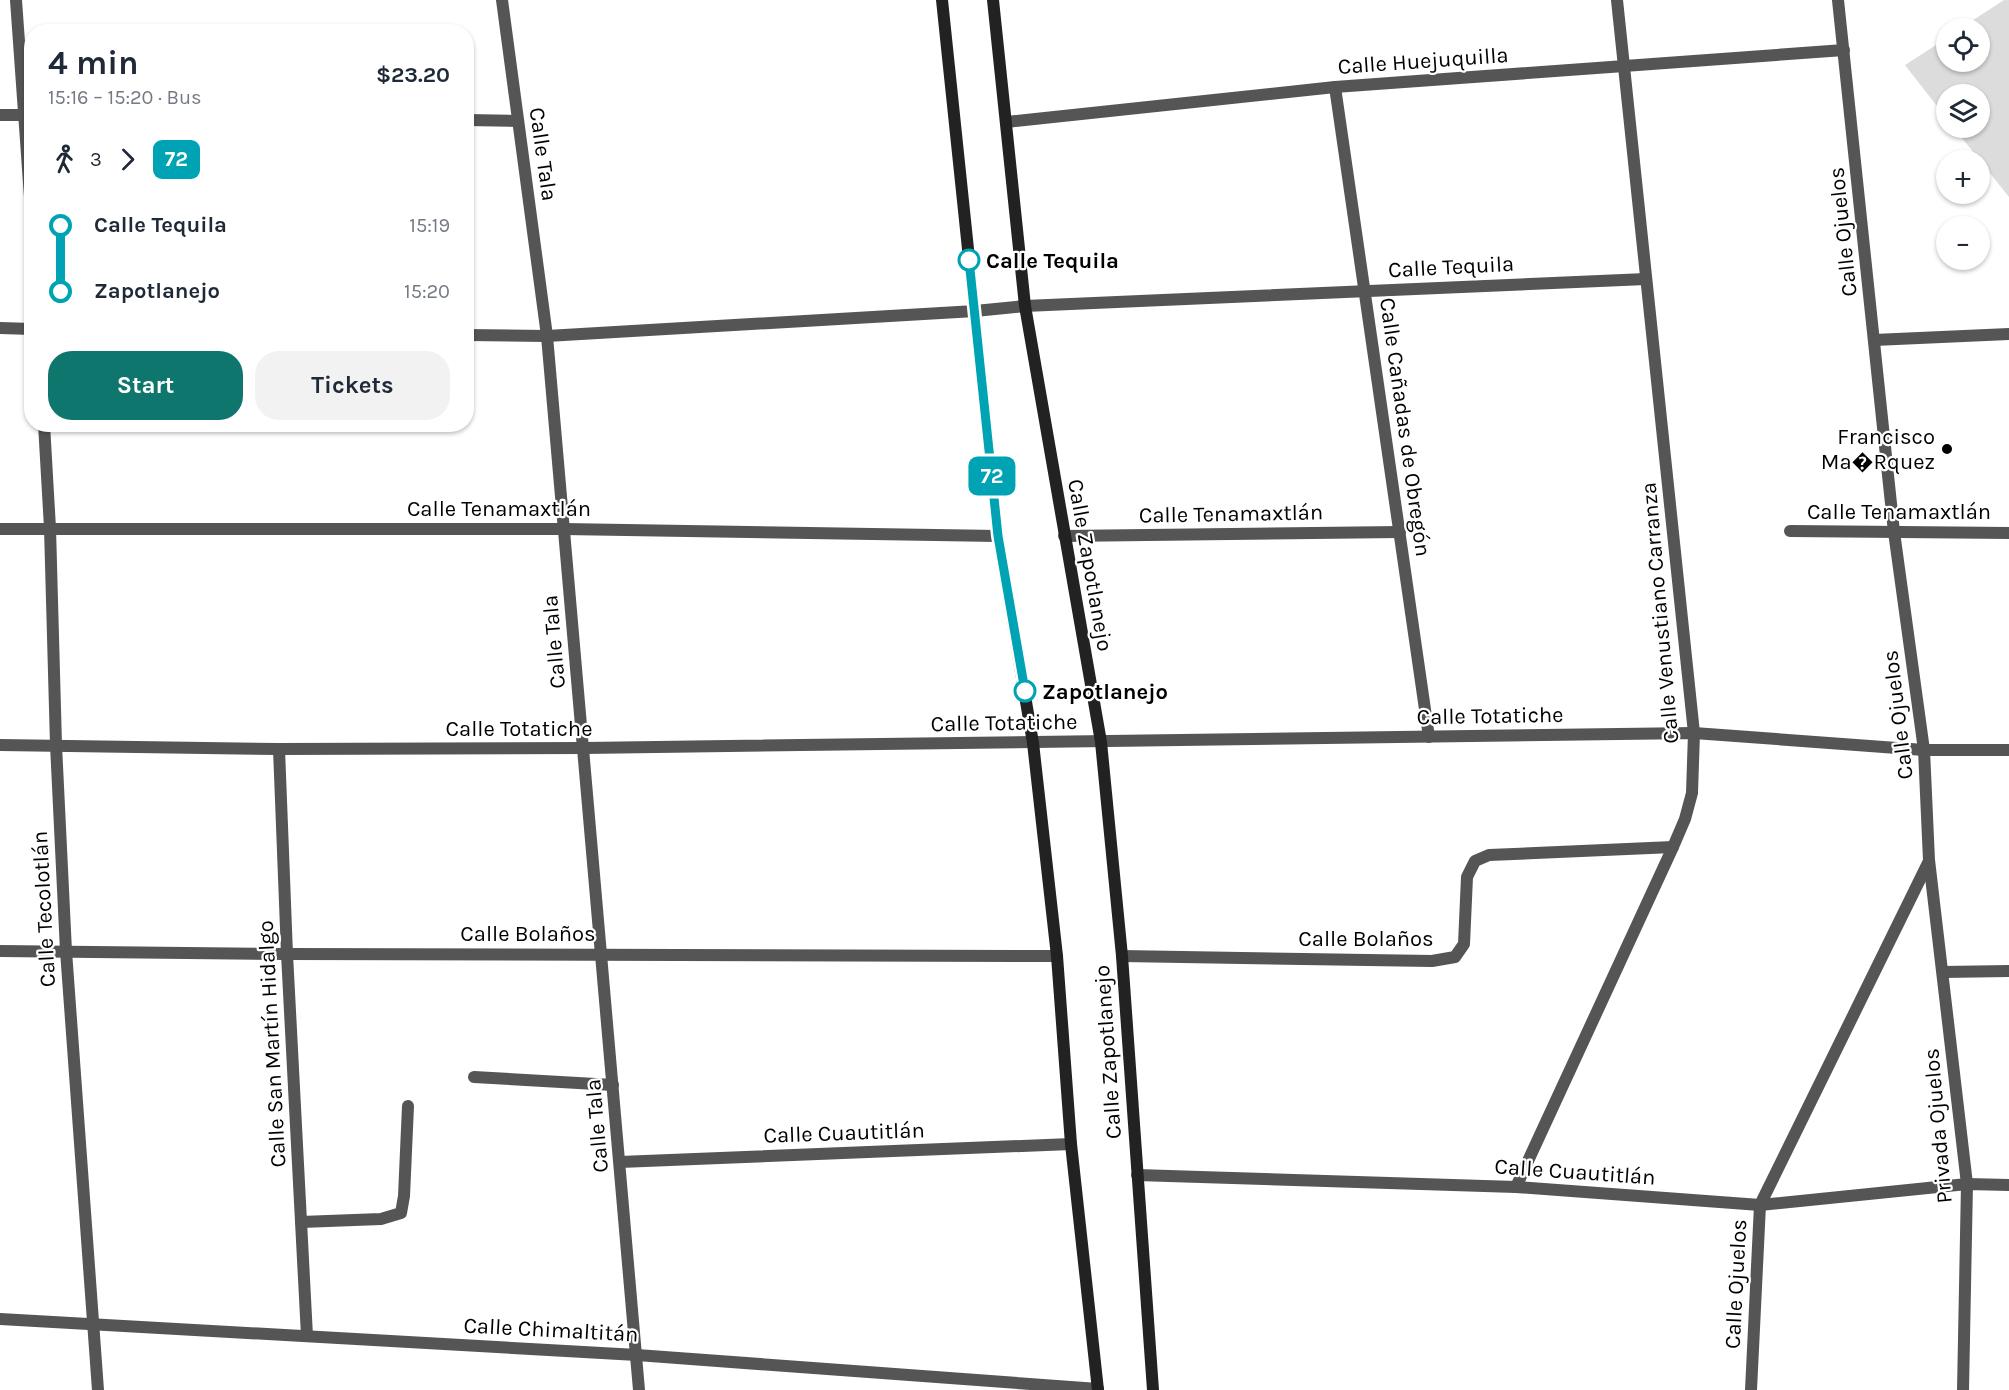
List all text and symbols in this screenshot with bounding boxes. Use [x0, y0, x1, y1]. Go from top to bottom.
map controls [1936, 18, 1990, 270]
button: locate [1936, 18, 1990, 72]
street label: Calle Huejuquilla [1337, 42, 1509, 80]
text: 4 min [48, 44, 139, 82]
text: $23.20 [376, 62, 450, 88]
button: layers [1936, 84, 1990, 138]
text: 15:16 – 15:20 · Bus [48, 86, 202, 109]
street label: Calle Tala [524, 106, 562, 202]
icon: walk [48, 143, 81, 176]
icon: forward [111, 143, 144, 176]
text: 72 [165, 147, 188, 171]
text: 3 [90, 148, 102, 171]
button: + [1936, 150, 1990, 204]
street label: Calle Ojuelos [1823, 166, 1863, 298]
text: Calle Tequila [94, 212, 227, 238]
text: 15:19 [409, 214, 450, 237]
button: − [1936, 216, 1990, 270]
place label: Calle Tequila [986, 248, 1119, 274]
marker: Calle Tequila [958, 249, 980, 271]
street label: Calle Tequila [1387, 251, 1515, 283]
text: Zapotlanejo [94, 278, 220, 304]
text: 15:20 [404, 280, 450, 303]
street label: Calle Cañadas de Obregón [1374, 296, 1436, 558]
button: Start [48, 351, 243, 420]
button: Tickets [255, 351, 450, 420]
place label: Francisco Ma�Rquez [1821, 424, 1935, 475]
marker: Francisco Ma�Rquez [1940, 442, 1954, 456]
line badge: 72 [965, 456, 1019, 496]
text: 72 [980, 464, 1004, 488]
street label: Calle Zapotlanejo [1062, 477, 1118, 653]
street label: Calle Venustiano Carranza [1636, 481, 1684, 745]
street label: Calle Tenamaxtlán [407, 496, 591, 522]
street label: Calle Tenamaxtlán [1139, 499, 1323, 529]
street label: Calle Tenamaxtlán [1807, 499, 1991, 525]
street label: Calle Tala [537, 594, 571, 690]
street label: Calle Ojuelos [1877, 649, 1919, 781]
place label: Zapotlanejo [1042, 679, 1168, 705]
marker: Zapotlanejo [1014, 680, 1036, 702]
street label: Calle Totatiche [1416, 702, 1564, 730]
street label: Calle Totatiche [930, 709, 1078, 737]
street label: Calle Totatiche [446, 716, 592, 742]
street label: Calle Tecolotlán [27, 830, 61, 988]
street label: Calle San Martín Hidalgo [253, 920, 291, 1168]
street label: Calle Bolaños [460, 921, 596, 947]
street label: Calle Bolaños [1298, 926, 1434, 952]
street label: Calle Zapotlanejo [1089, 964, 1127, 1140]
street label: Privada Ojuelos [1918, 1047, 1958, 1205]
street label: Calle Tala [580, 1078, 614, 1174]
street label: Calle Cuautitlán [763, 1117, 925, 1149]
street label: Calle Cuautitlán [1494, 1153, 1656, 1191]
street label: Calle Ojuelos [1720, 1219, 1752, 1350]
street label: Calle Chimaltitán [463, 1312, 639, 1348]

